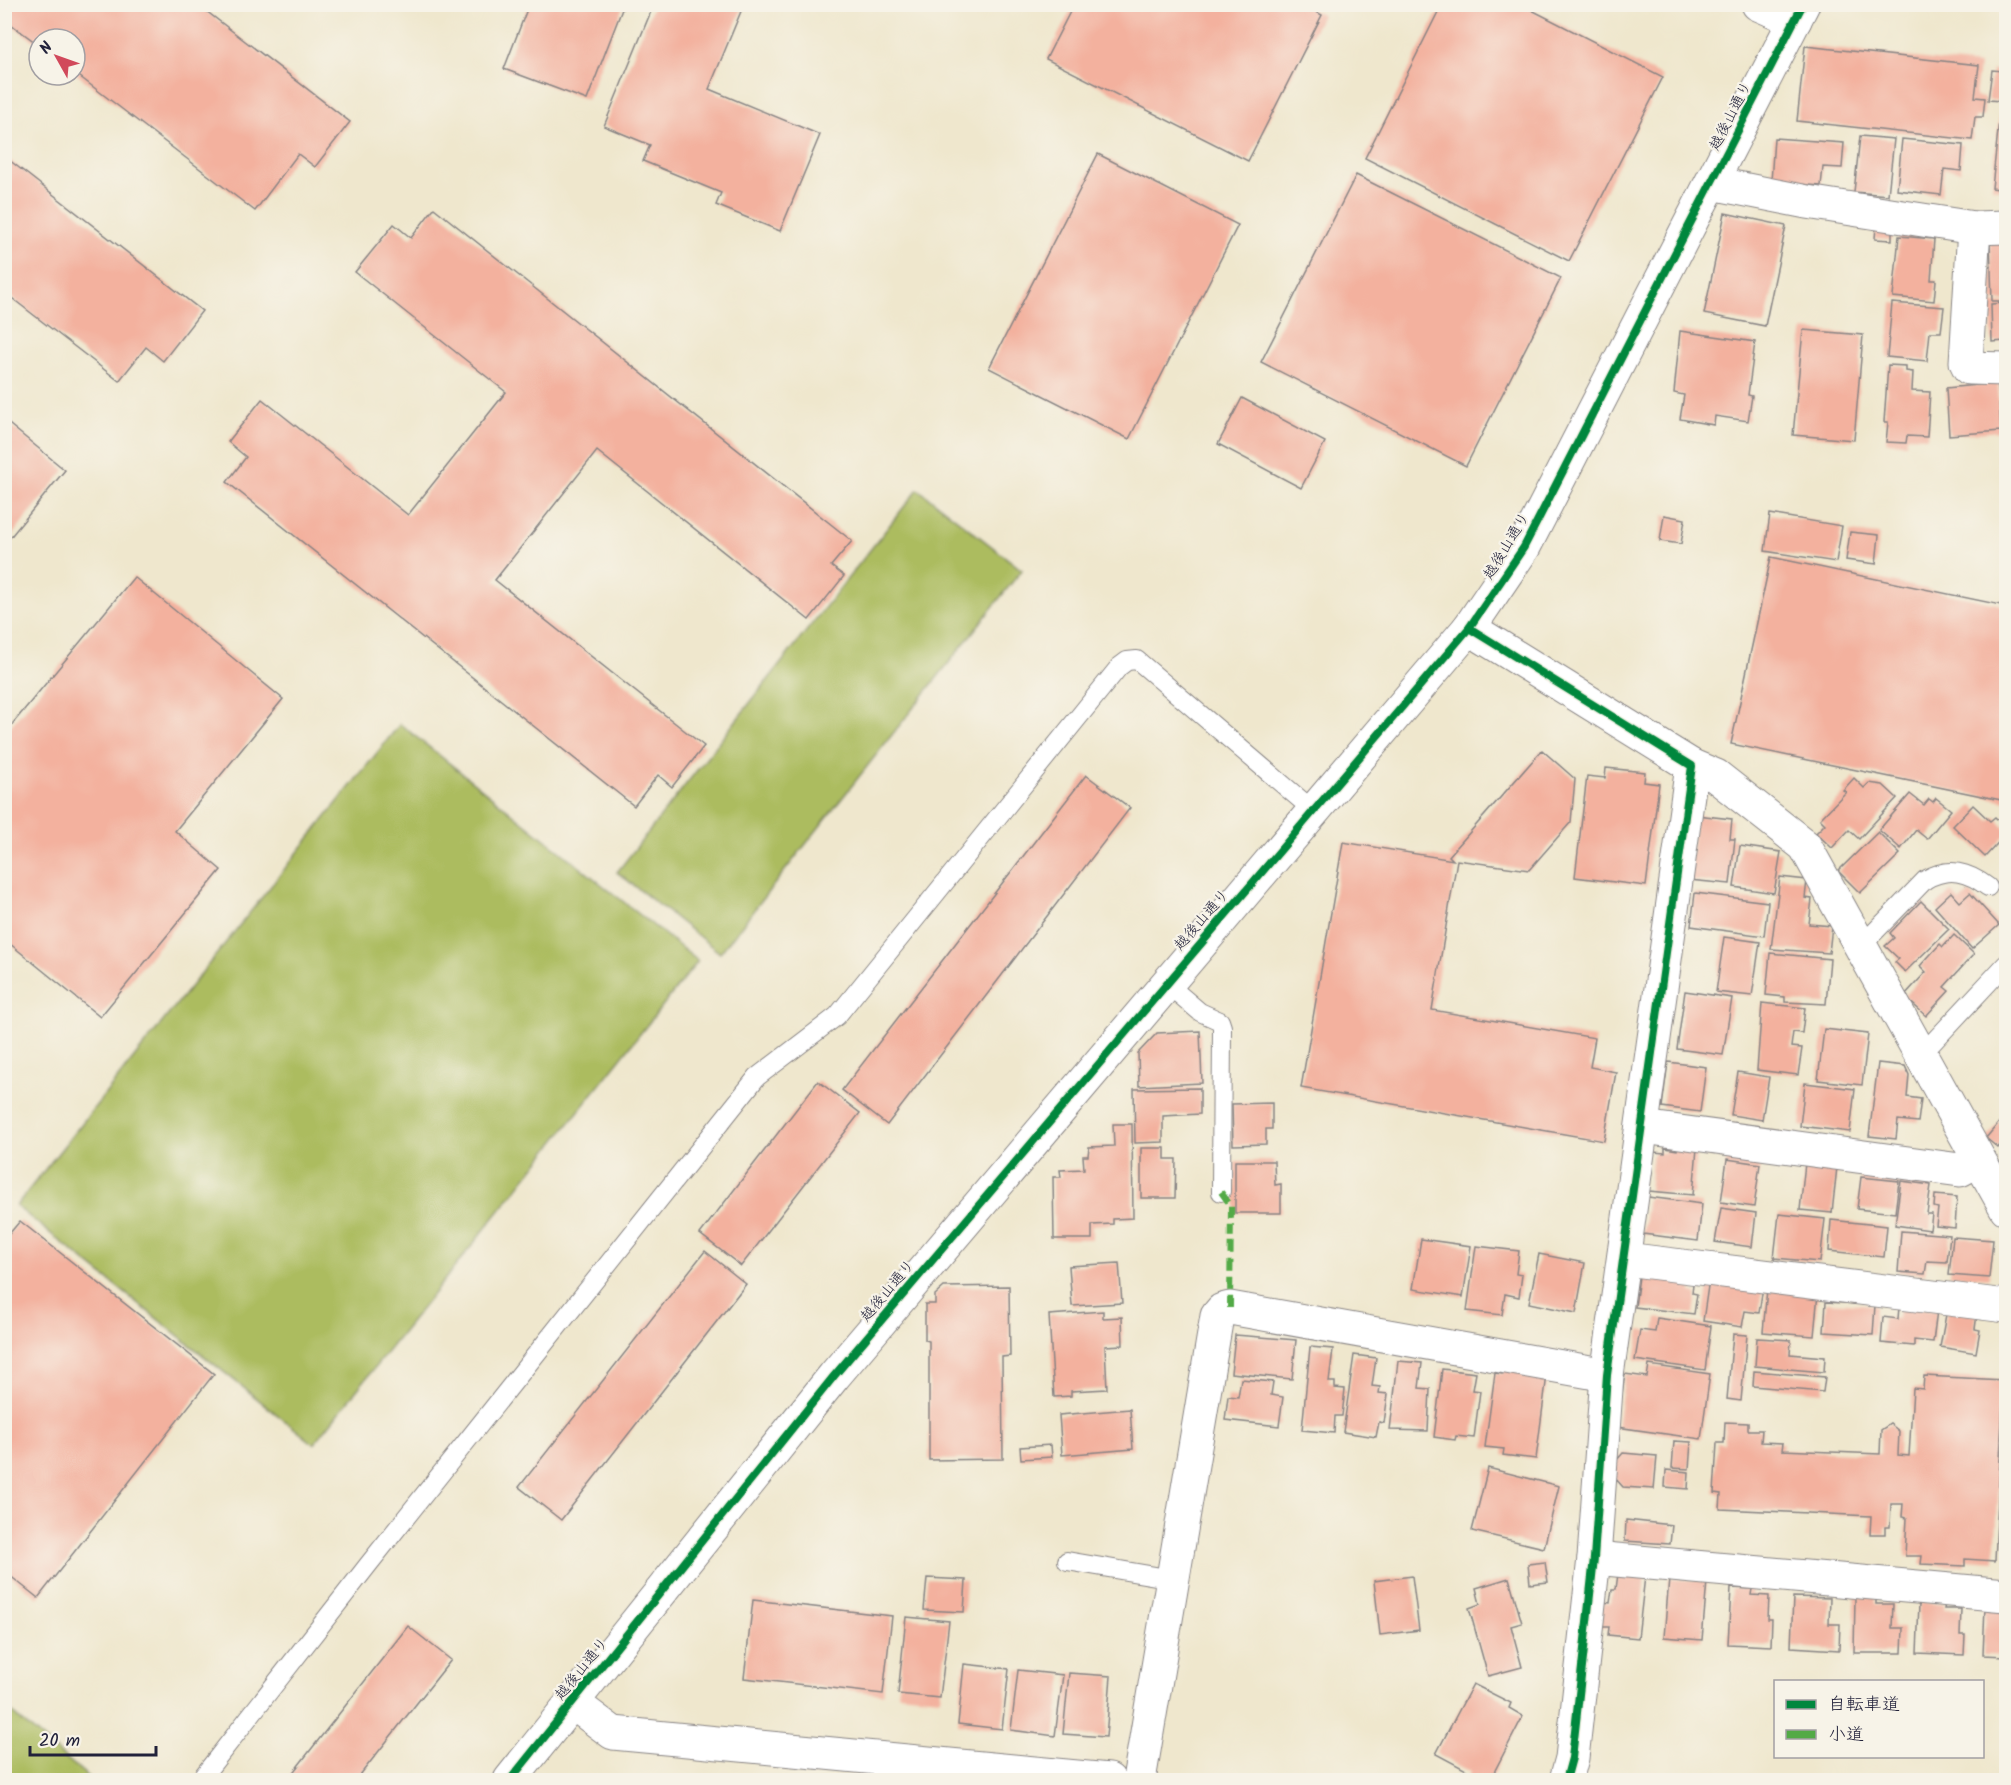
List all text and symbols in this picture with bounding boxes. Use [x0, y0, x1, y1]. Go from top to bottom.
north arrow [27, 27, 87, 87]
text: N [34, 36, 59, 60]
street label: 越後山通り [1703, 77, 1759, 155]
street label: 越後山通り [1477, 508, 1537, 584]
street label: 越後山通り [1168, 884, 1236, 956]
street label: 越後山通り [855, 1255, 921, 1327]
street label: 越後山通り [549, 1632, 615, 1706]
legend [1774, 1680, 1984, 1758]
text: 自転車道 [1828, 1691, 1900, 1720]
scale bar [30, 1719, 156, 1757]
text: 小道 [1828, 1721, 1864, 1750]
text: 20 m [39, 1727, 80, 1756]

